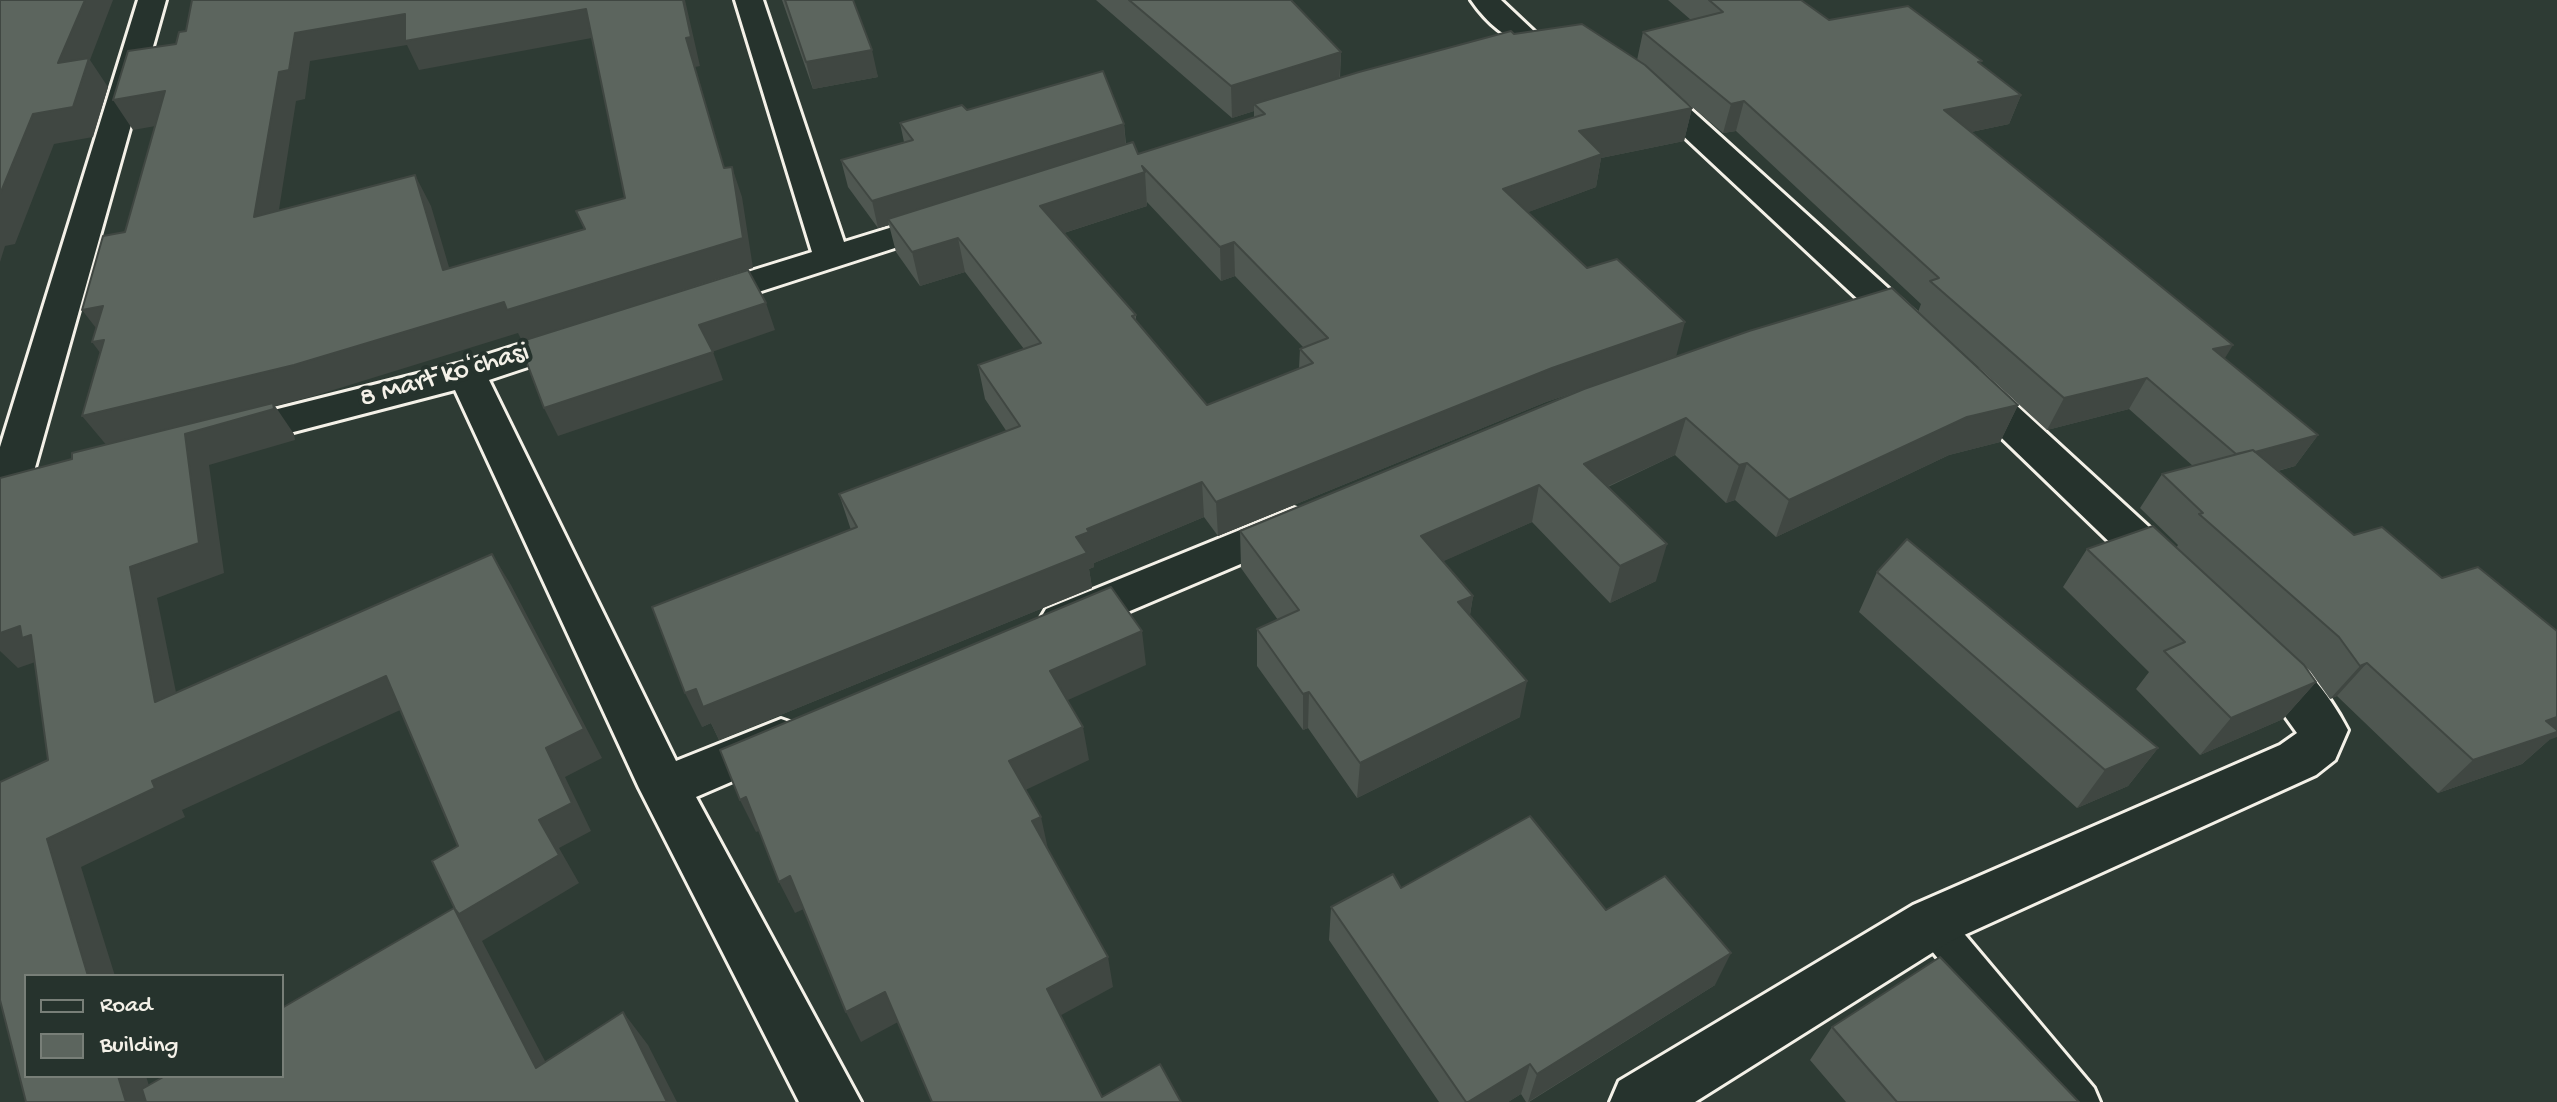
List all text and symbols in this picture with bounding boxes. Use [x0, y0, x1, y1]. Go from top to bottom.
street label: 8 Mart koʻchasi [356, 337, 534, 417]
legend [24, 974, 284, 1078]
text: Road [100, 992, 152, 1021]
text: Building [100, 1032, 178, 1061]

